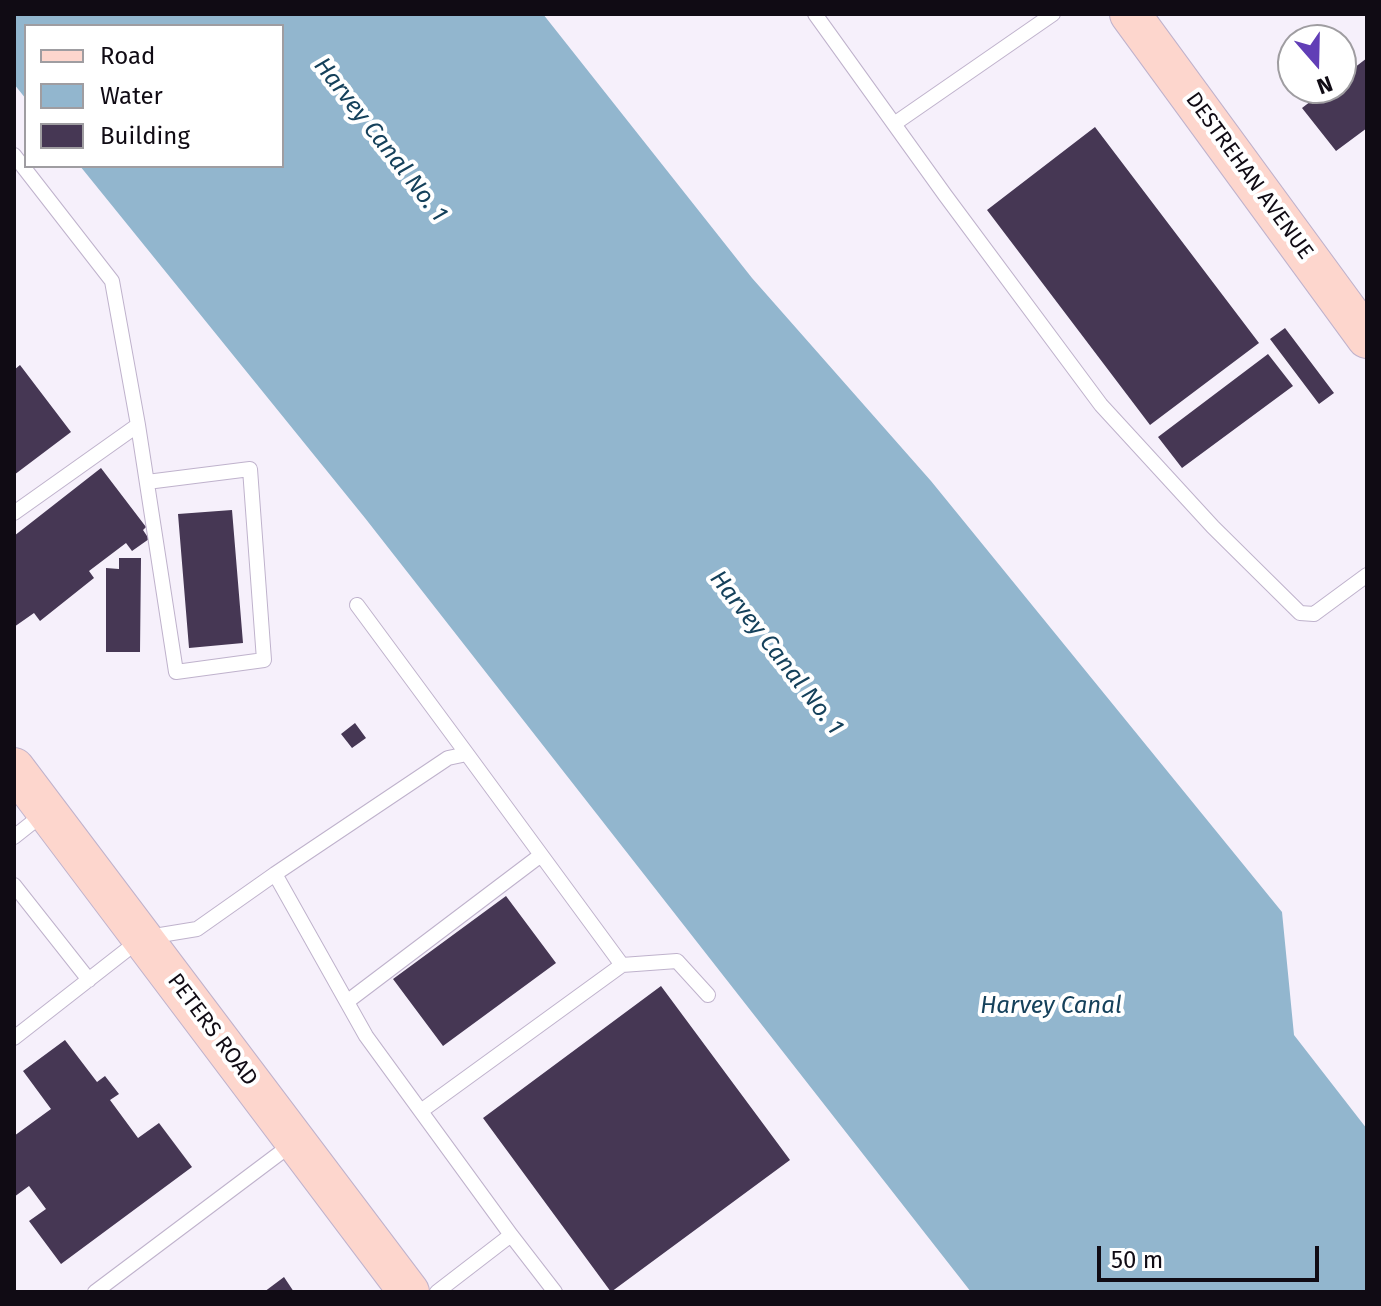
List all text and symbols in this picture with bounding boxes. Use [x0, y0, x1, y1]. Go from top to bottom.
legend [24, 24, 284, 168]
north arrow [1277, 24, 1357, 104]
text: Road [100, 42, 155, 70]
water label: Harvey Canal No. 1 [307, 52, 453, 228]
text: N [1313, 70, 1336, 100]
text: Water [100, 82, 163, 110]
street label: DESTREHAN AVENUE [1180, 87, 1318, 265]
text: Building [100, 122, 190, 150]
water label: Harvey Canal No. 1 [703, 565, 849, 741]
street label: PETERS ROAD [161, 969, 263, 1091]
water label: Harvey Canal [980, 992, 1122, 1020]
scale bar [1101, 1230, 1323, 1280]
text: 50 m [1111, 1246, 1163, 1274]

